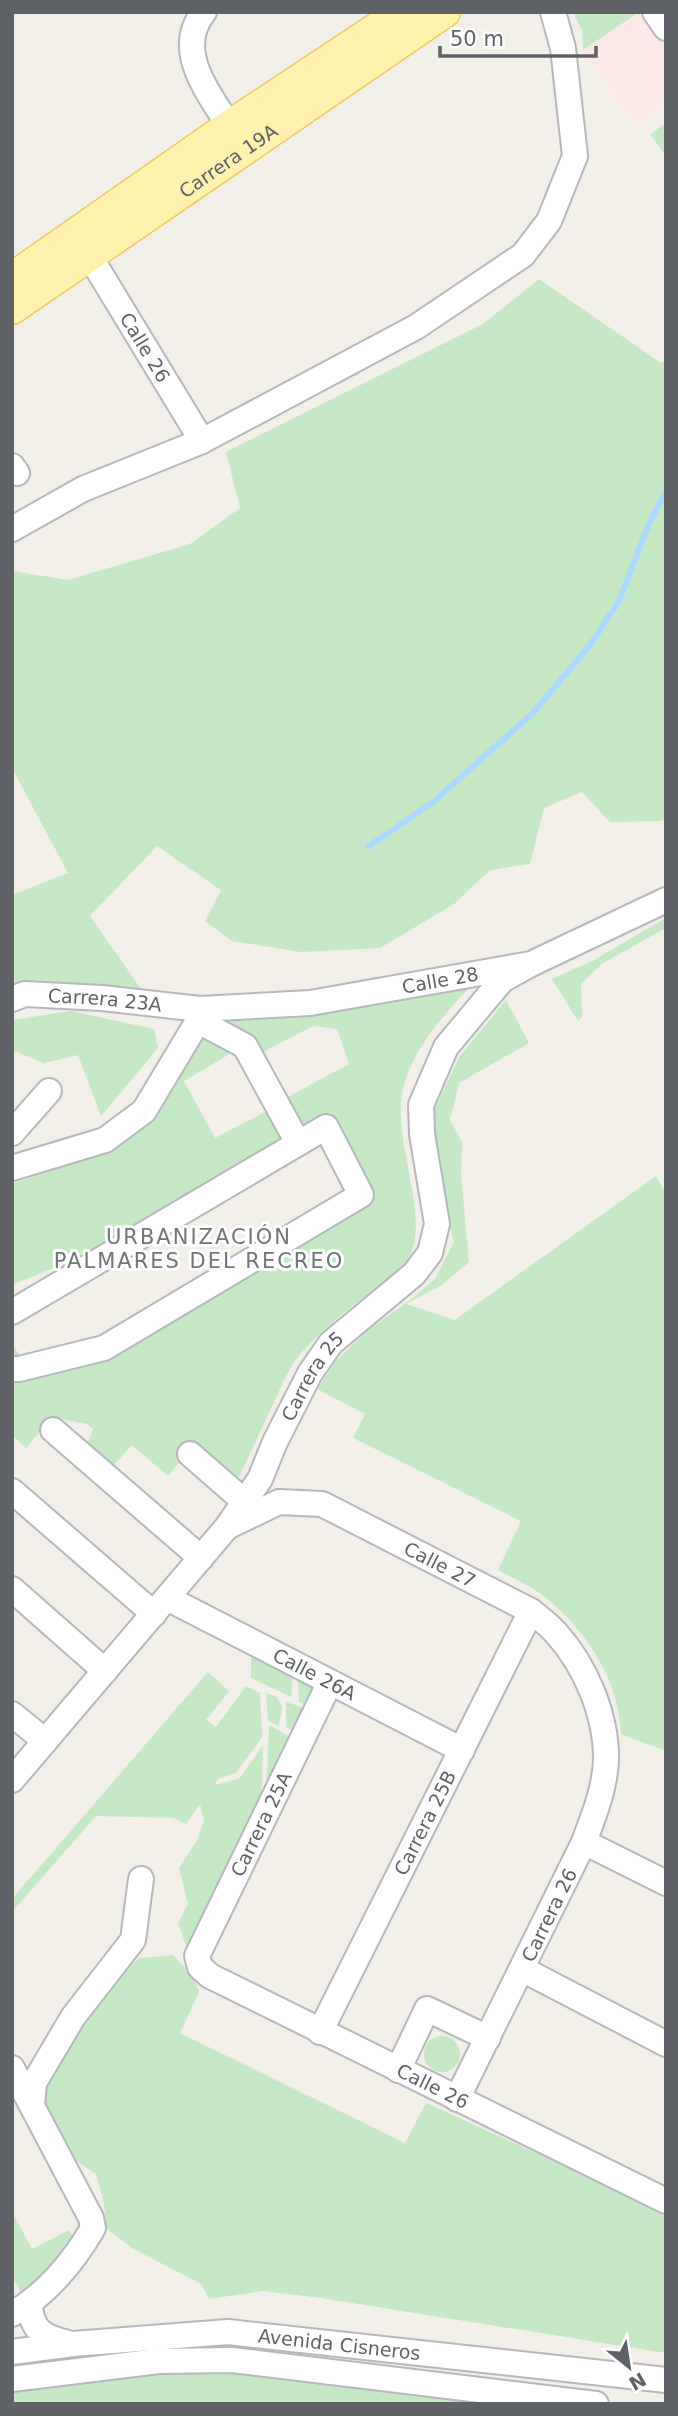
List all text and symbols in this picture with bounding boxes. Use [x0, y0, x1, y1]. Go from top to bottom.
scale bar [440, 14, 596, 58]
text: 50 m [450, 27, 504, 51]
street label: Carrera 19A [175, 119, 281, 202]
street label: Calle 26 [116, 308, 175, 386]
street label: Calle 28 [400, 962, 480, 998]
street label: Carrera 23A [47, 984, 163, 1016]
district label: URBANIZACIÓN PALMARES DEL RECREO [54, 1224, 344, 1273]
street label: Carrera 25 [277, 1327, 348, 1425]
street label: Calle 27 [400, 1537, 479, 1592]
street label: Calle 26A [269, 1644, 360, 1705]
street label: Carrera 25B [389, 1767, 460, 1879]
street label: Carrera 25A [226, 1768, 296, 1880]
street label: Carrera 26 [517, 1865, 581, 1965]
street label: Calle 26 [393, 2059, 473, 2113]
street label: Avenida Cisneros [257, 2324, 422, 2364]
north arrow [594, 2332, 664, 2402]
text: N [625, 2368, 650, 2395]

